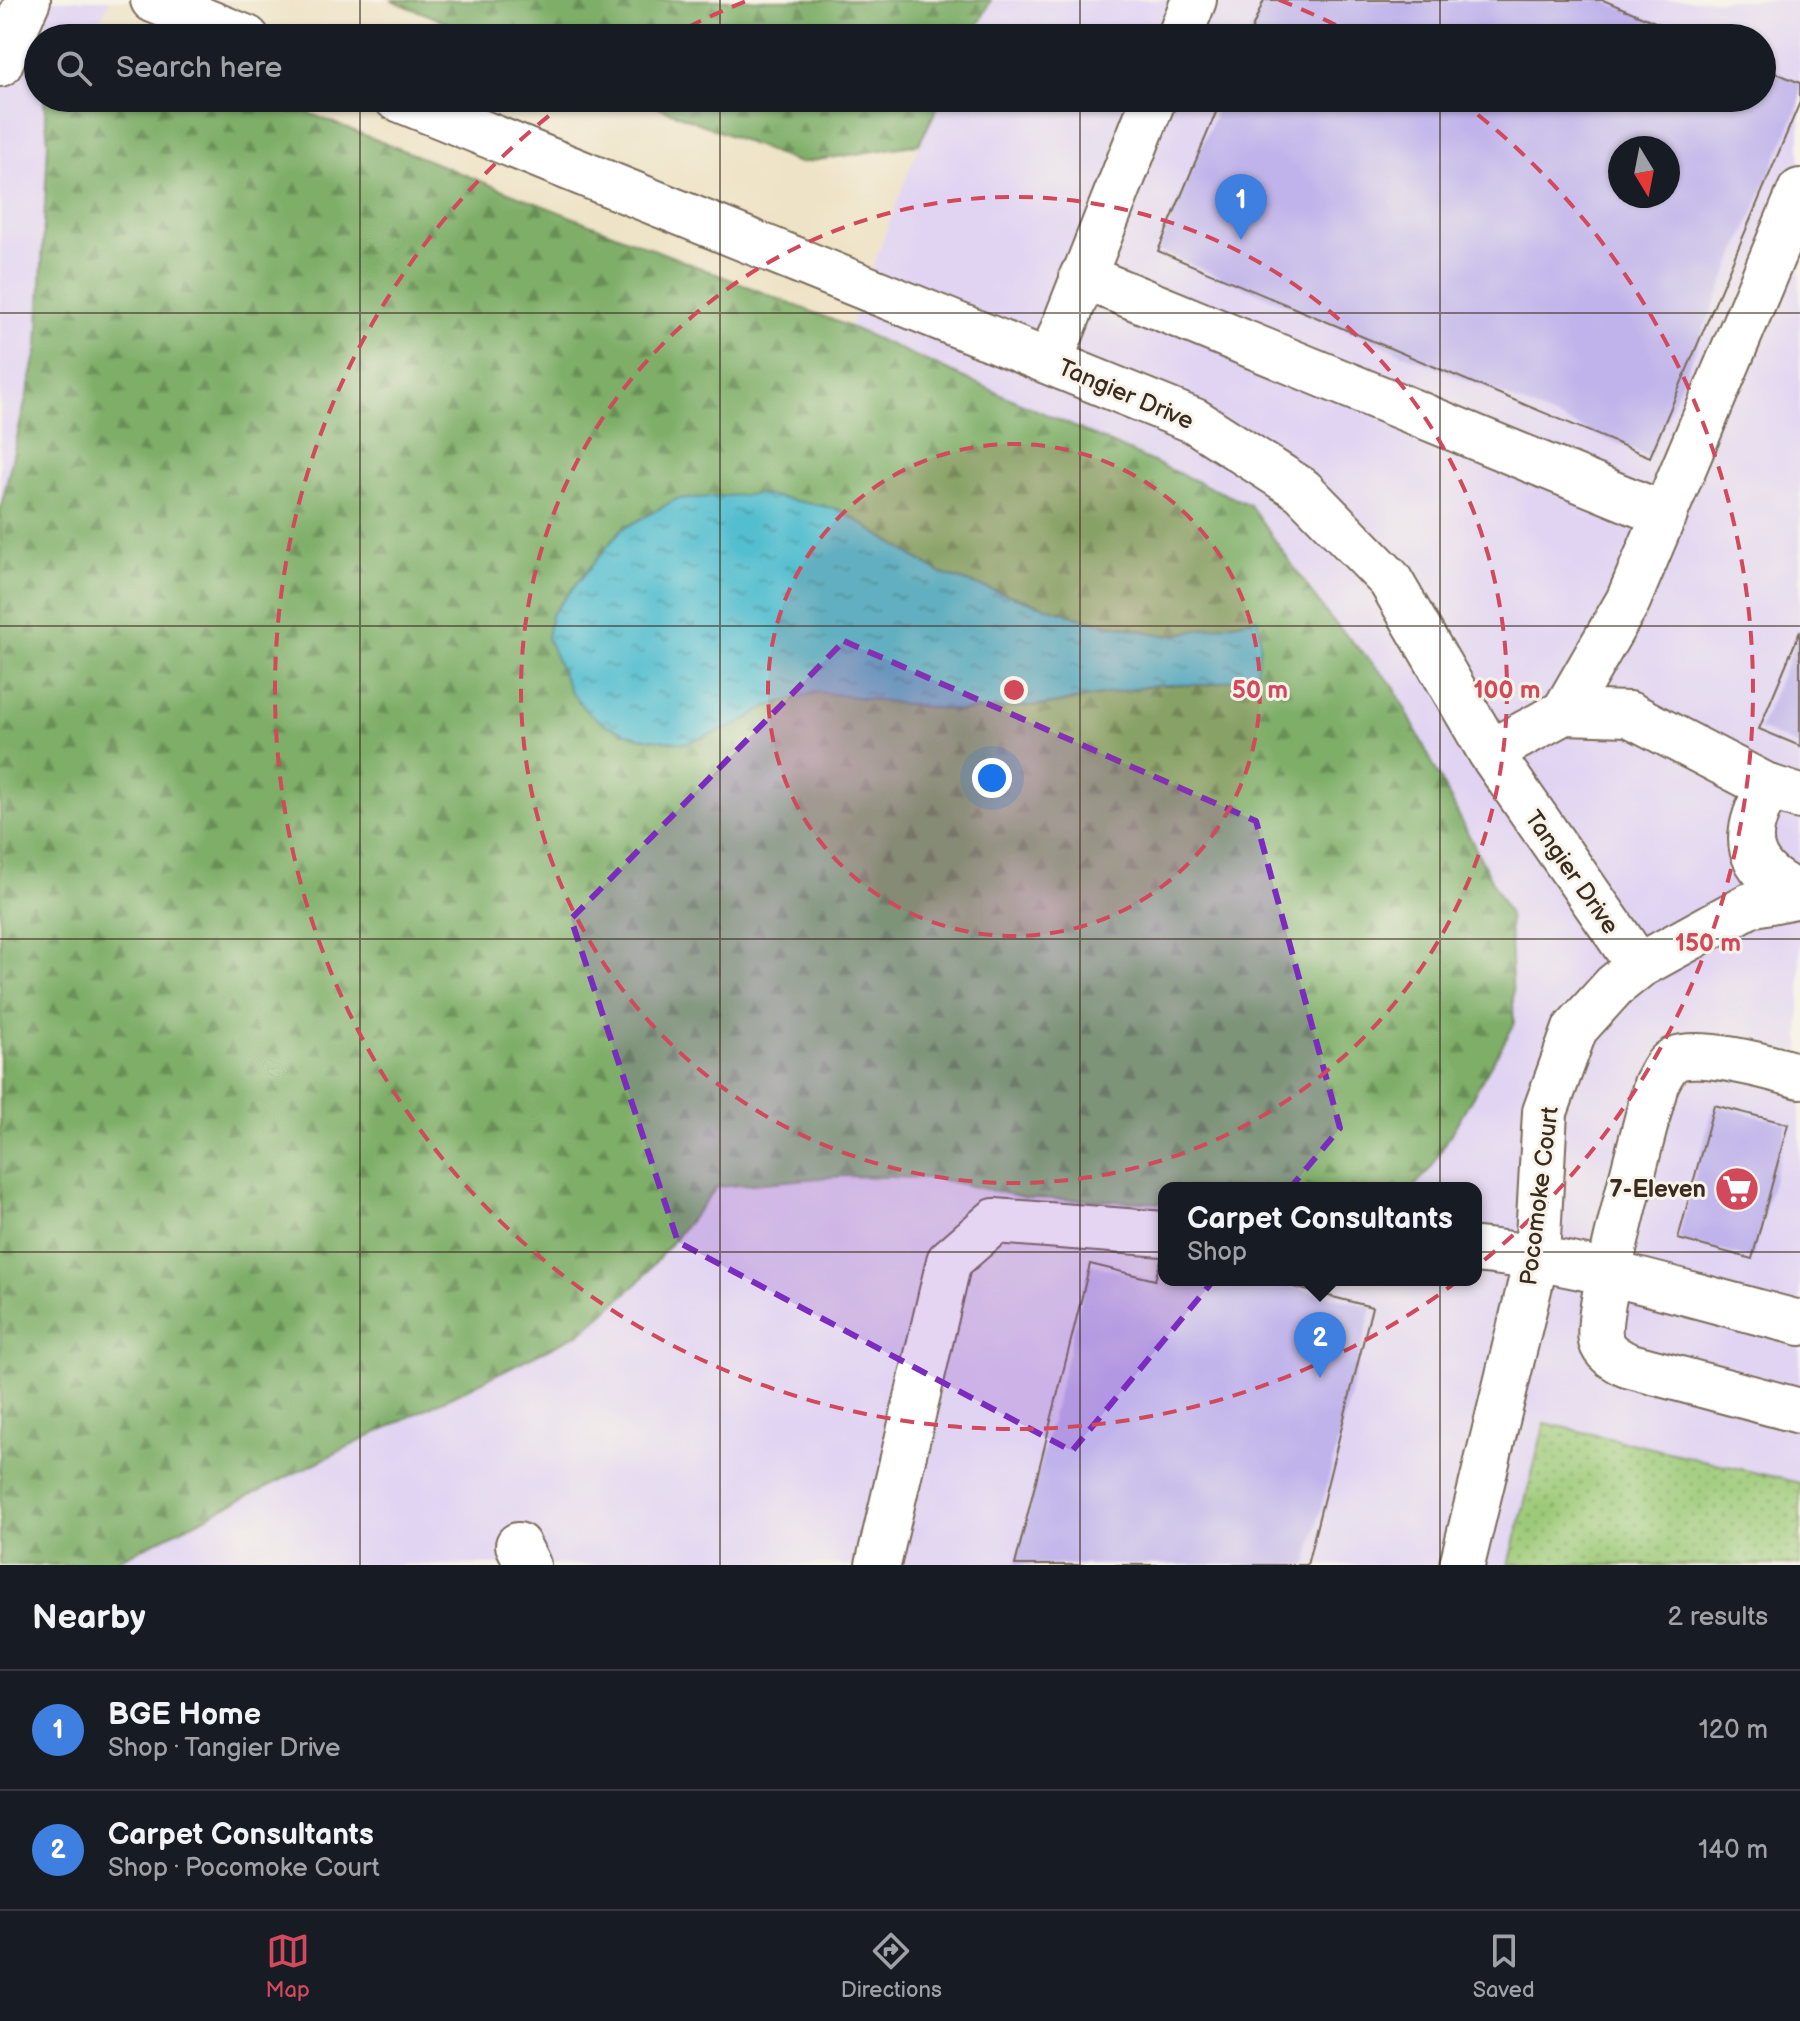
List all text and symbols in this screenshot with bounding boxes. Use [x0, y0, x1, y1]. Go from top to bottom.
search box [24, 24, 1776, 112]
icon: search [52, 46, 96, 90]
text: Search here [116, 50, 282, 86]
north arrow [1608, 136, 1680, 208]
pin: 1 [1215, 174, 1267, 240]
street label: Tangier Drive [1054, 353, 1198, 436]
centre of rings [1000, 676, 1028, 704]
text: 50 m [1232, 676, 1288, 705]
text: 100 m [1474, 676, 1540, 705]
your location [972, 758, 1012, 798]
street label: Tangier Drive [1518, 805, 1625, 940]
text: 150 m [1675, 929, 1741, 958]
street label: Pocomoke Court [1514, 1104, 1565, 1287]
supermarket icon: 7-Eleven [1713, 1165, 1761, 1213]
place label: 7-Eleven [1609, 1175, 1706, 1204]
popup [1158, 1182, 1482, 1286]
text: Carpet Consultants [1187, 1201, 1453, 1237]
text: Shop [1187, 1237, 1247, 1268]
pin: 2 [1294, 1312, 1346, 1378]
text: Nearby [32, 1597, 146, 1638]
text: 2 results [1668, 1602, 1768, 1633]
text: BGE Home [108, 1697, 261, 1733]
text: 1 [53, 1715, 63, 1746]
text: 120 m [1699, 1715, 1768, 1746]
text: Shop · Tangier Drive [108, 1733, 340, 1764]
text: Carpet Consultants [108, 1817, 374, 1853]
text: 2 [50, 1835, 66, 1866]
text: 140 m [1698, 1835, 1768, 1866]
text: Shop · Pocomoke Court [108, 1853, 380, 1884]
tab: Map [265, 1929, 310, 2004]
tab: Directions [841, 1929, 942, 2004]
tab: Saved [1473, 1929, 1535, 2004]

